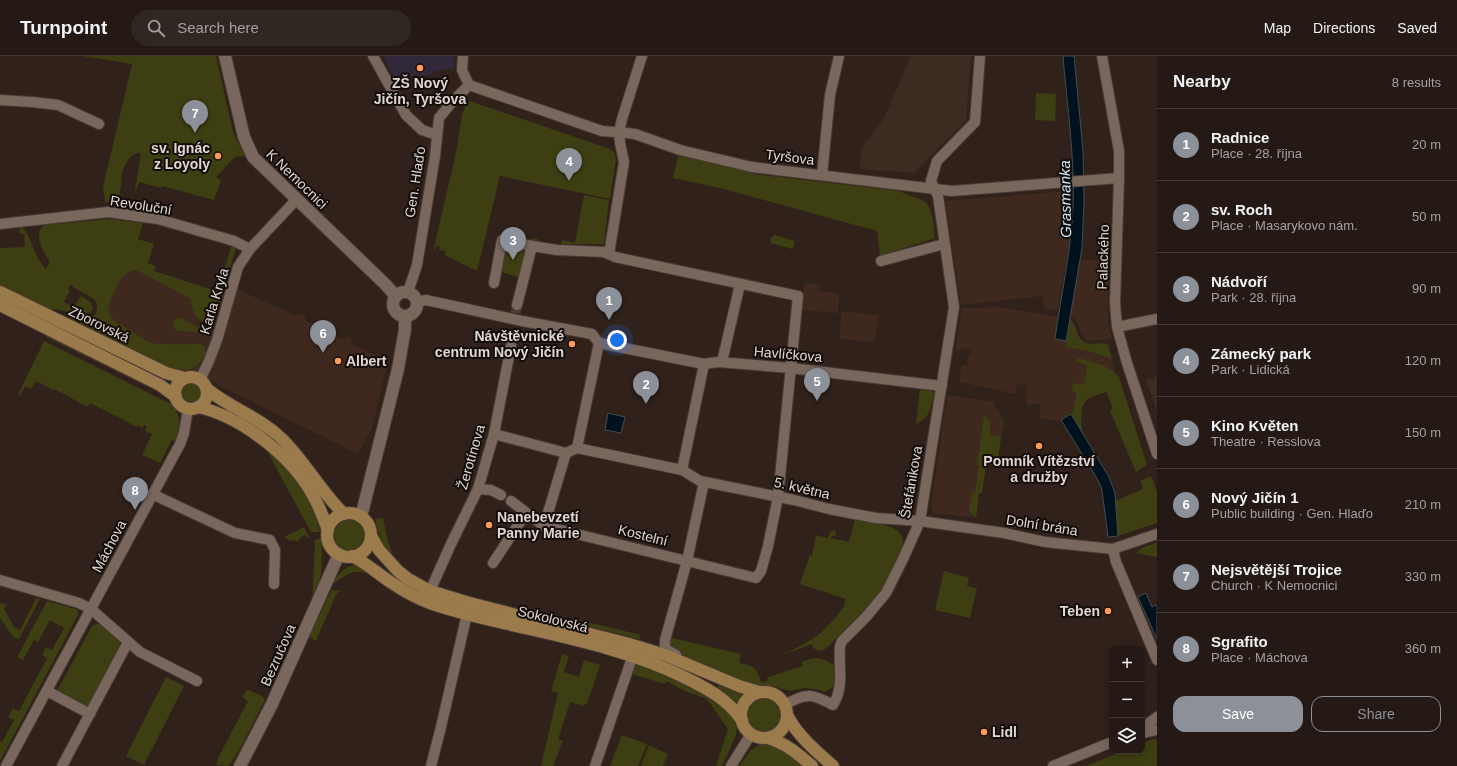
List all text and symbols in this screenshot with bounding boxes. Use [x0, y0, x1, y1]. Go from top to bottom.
search box [131, 10, 411, 46]
text: Turnpoint [20, 17, 107, 38]
icon: search [145, 17, 167, 39]
text: Search here [177, 19, 259, 36]
text: Map [1264, 20, 1291, 36]
text: Directions [1313, 20, 1375, 36]
text: Saved [1397, 20, 1437, 36]
marker: ZŠ Nový Jičín, Tyršova [415, 63, 425, 73]
text: Nearby [1173, 72, 1231, 91]
place label: ZŠ Nový Jičín, Tyršova [374, 74, 466, 107]
text: 8 results [1392, 75, 1441, 90]
pin: 7 [182, 100, 208, 133]
text: Radnice [1211, 129, 1269, 146]
text: 1 [1182, 137, 1190, 152]
text: 20 m [1412, 137, 1441, 152]
place label: sv. Ignác z Loyoly [151, 140, 210, 172]
street label: Gen. Hlaďo [401, 145, 429, 219]
street label: K Nemocnici [263, 146, 331, 212]
street label: Tyršova [765, 146, 816, 168]
text: Place · 28. října [1211, 146, 1302, 161]
pin: 4 [556, 148, 582, 181]
marker: sv. Ignác z Loyoly [213, 151, 223, 161]
water label: Grasmanka [1056, 160, 1074, 238]
street label: Revoluční [109, 192, 173, 218]
text: sv. Roch [1211, 201, 1272, 218]
text: 2 [1182, 209, 1190, 224]
text: 50 m [1412, 209, 1441, 224]
text: Place · Masarykovo nám. [1211, 218, 1358, 233]
street label: Palackého [1094, 224, 1112, 290]
pin: 3 [500, 227, 526, 260]
street label: Karla Kryla [196, 266, 232, 336]
text: Nádvoří [1211, 273, 1267, 290]
text: 3 [1182, 281, 1190, 296]
text: 90 m [1412, 281, 1441, 296]
pin: 1 [596, 287, 622, 320]
text: Park · 28. října [1211, 290, 1296, 305]
street label: Zborovská [66, 302, 132, 346]
pin: 6 [310, 320, 336, 353]
place label: Návštěvnické centrum Nový Jičín [435, 328, 564, 360]
your location [607, 330, 627, 350]
marker: Návštěvnické centrum Nový Jičín [567, 339, 577, 349]
street label: Havlíčkova [753, 343, 823, 365]
text: Zámecký park [1211, 345, 1311, 362]
place label: Albert [346, 353, 387, 369]
text: 4 [1182, 353, 1190, 368]
text: 120 m [1405, 353, 1441, 368]
marker: Albert [333, 356, 343, 366]
text: Park · Lidická [1211, 362, 1290, 377]
pin: 5 [804, 368, 830, 401]
pin: 2 [633, 371, 659, 404]
text: Kino Květen [1211, 417, 1299, 434]
street label: Žerotínova [454, 422, 488, 491]
text: 5 [1182, 425, 1190, 440]
text: 150 m [1405, 425, 1441, 440]
text: Theatre · Resslova [1211, 434, 1321, 449]
marker: Pomník Vítězství a družby [1034, 441, 1044, 451]
street label: Štefánikova [897, 444, 925, 519]
place label: Pomník Vítězství a družby [983, 453, 1096, 485]
street label: 5. května [773, 474, 832, 502]
pin: 8 [122, 477, 148, 510]
text: Nový Jičín 1 [1211, 489, 1299, 506]
text: 6 [1182, 497, 1190, 512]
text: 210 m [1405, 497, 1441, 512]
text: Public building · Gen. Hlaďo [1211, 506, 1373, 521]
place label: Nanebevzetí Panny Marie [497, 509, 580, 541]
street label: Dolní brána [1005, 511, 1079, 539]
street label: Máchova [89, 517, 129, 575]
marker: Nanebevzetí Panny Marie [484, 520, 494, 530]
street label: Kostelní [617, 521, 670, 549]
text: Nejsvětější Trojice [1211, 561, 1342, 578]
text: 7 [1182, 569, 1190, 584]
text: 330 m [1405, 569, 1441, 584]
text: Church · K Nemocnici [1211, 578, 1337, 593]
street label: Sokolovská [516, 603, 590, 635]
place label: Teben [1060, 603, 1100, 619]
marker: Teben [1103, 606, 1113, 616]
street label: Bezručova [257, 621, 299, 688]
text: Sgrafito [1211, 633, 1268, 650]
text: 8 [1182, 641, 1190, 656]
text: 360 m [1405, 641, 1441, 656]
map controls [1109, 646, 1145, 754]
button: + [1109, 646, 1145, 682]
text: Place · Máchova [1211, 650, 1308, 665]
button: − [1109, 682, 1145, 718]
button: Save [1173, 696, 1303, 732]
button: Share [1311, 696, 1441, 732]
button: layers [1109, 718, 1145, 754]
place label: Lidl [992, 724, 1017, 740]
marker: Lidl [979, 727, 989, 737]

